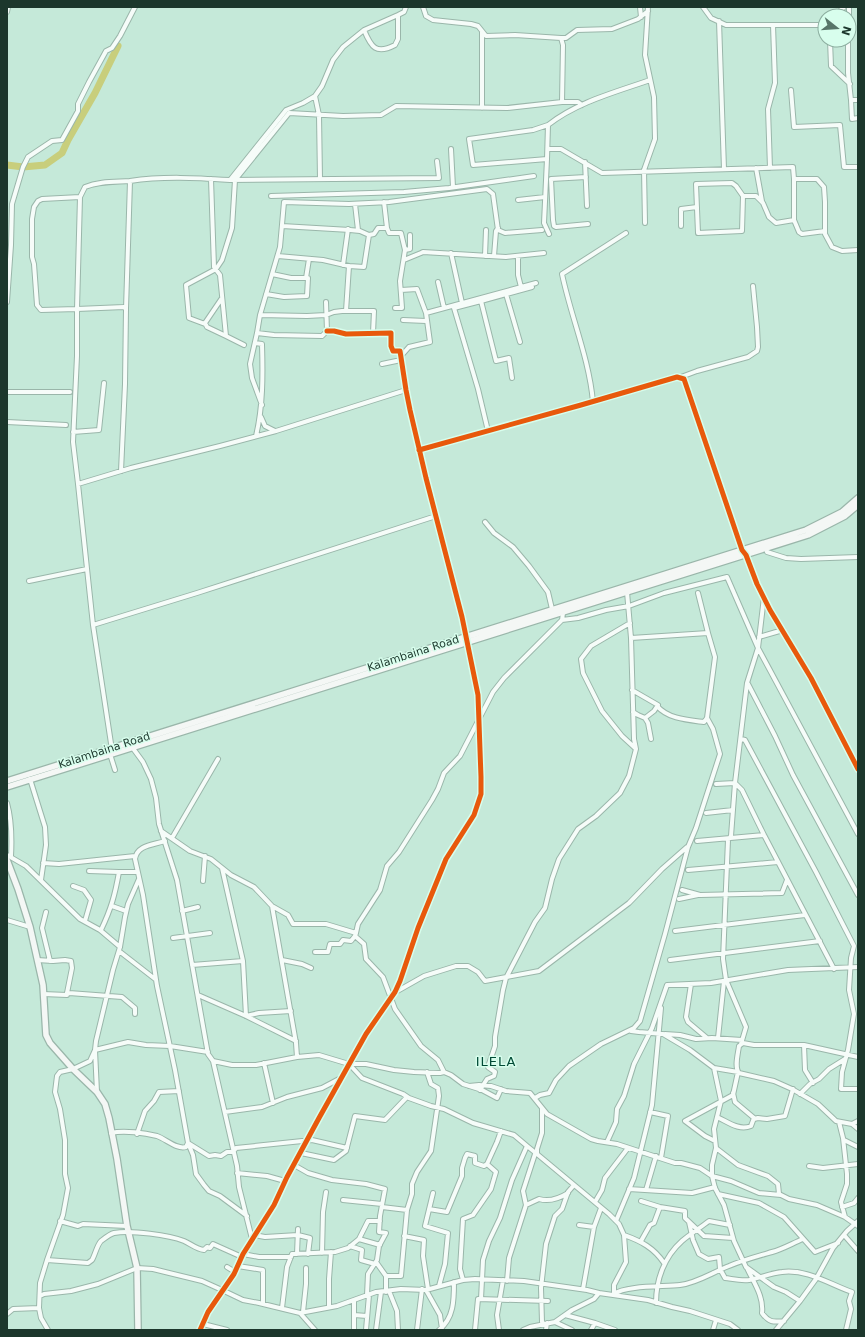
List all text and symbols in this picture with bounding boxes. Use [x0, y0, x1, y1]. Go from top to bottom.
north arrow [817, 8, 857, 48]
text: N [839, 24, 854, 37]
street label: Kalambaina Road [366, 632, 461, 674]
street label: Kalambaina Road [57, 729, 152, 771]
district label: ILELA [476, 1054, 516, 1069]

